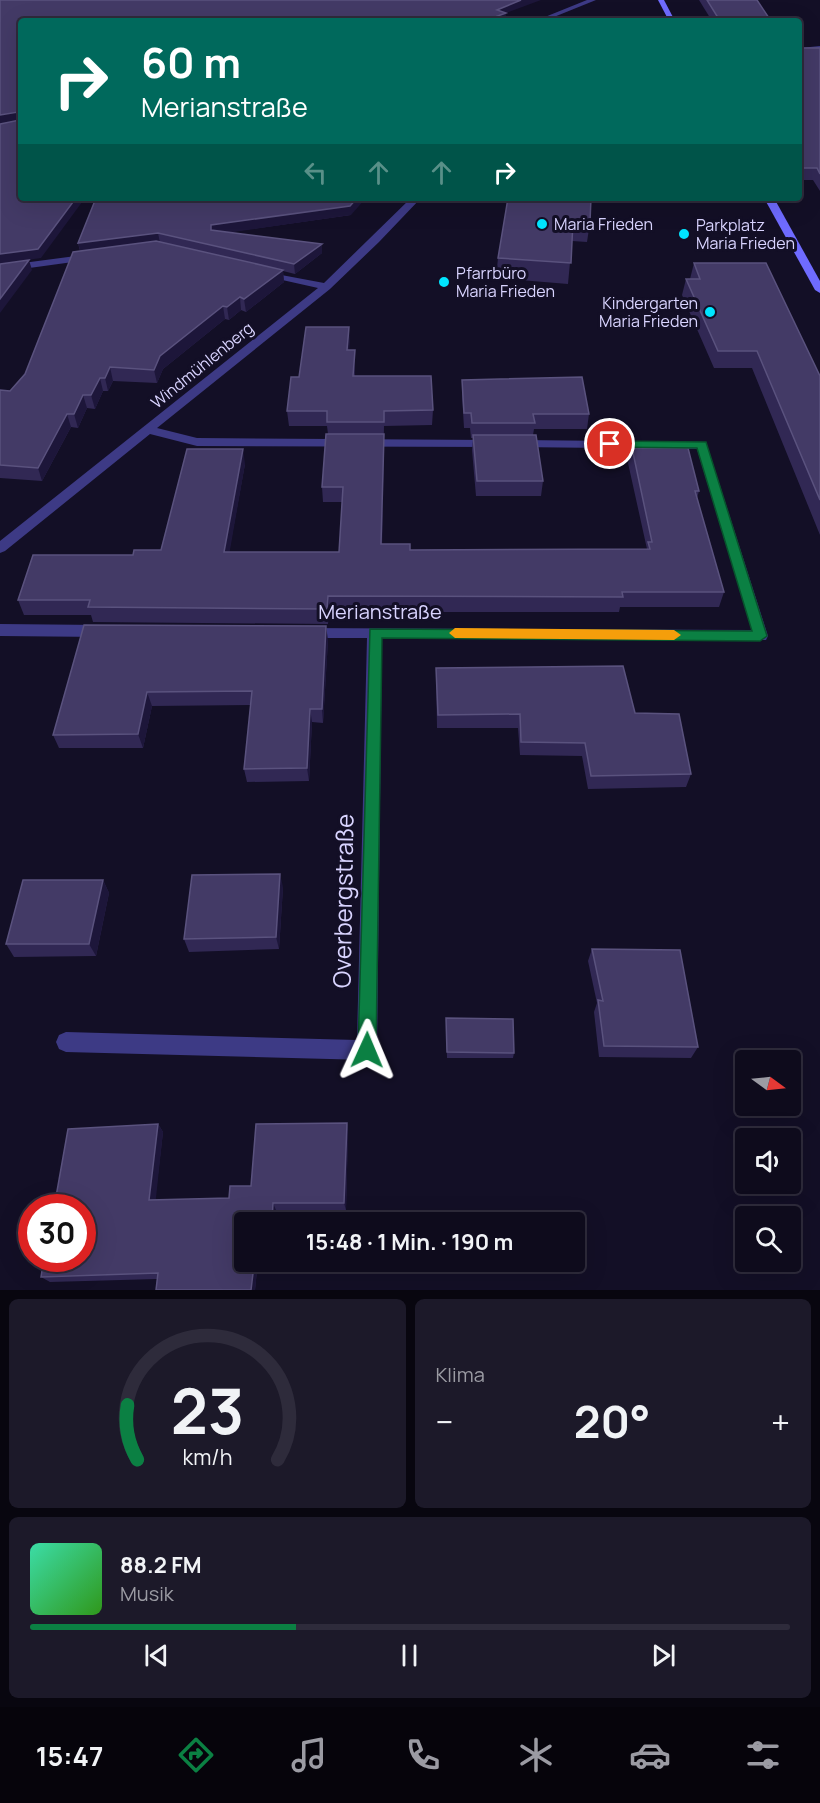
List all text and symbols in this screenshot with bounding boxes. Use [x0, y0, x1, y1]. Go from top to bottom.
text: 60 m [141, 33, 241, 91]
icon: right [42, 42, 120, 120]
text: Merianstraße [141, 88, 308, 125]
icon: left [299, 156, 332, 189]
icon: ahead [362, 156, 395, 189]
icon: ahead [425, 156, 458, 189]
icon: right [488, 156, 521, 189]
place label: Maria Frieden [554, 213, 653, 235]
place label: Parkplatz Maria Frieden [696, 214, 795, 254]
marker: Maria Frieden [535, 217, 549, 231]
marker: Parkplatz Maria Frieden [677, 227, 691, 241]
place label: Pfarrbüro Maria Frieden [456, 262, 555, 302]
marker: Pfarrbüro Maria Frieden [437, 275, 451, 289]
place label: Kindergarten Maria Frieden [599, 292, 698, 332]
marker: Kindergarten Maria Frieden [703, 305, 717, 319]
street label: Windmühlenberg [146, 317, 258, 413]
pin [584, 418, 635, 469]
icon: arrive [593, 427, 626, 460]
street label: Merianstraße [318, 598, 442, 625]
street label: Overbergstraße [324, 813, 361, 988]
position arrow [335, 1018, 399, 1082]
north arrow [735, 1050, 801, 1116]
map controls [735, 1050, 801, 1272]
button: sound [735, 1128, 801, 1194]
speed limit sign: 30 [18, 1194, 96, 1272]
button: search [735, 1206, 801, 1272]
text: 15:48 · 1 Min. · 190 m [306, 1227, 513, 1257]
text: Klima [436, 1361, 485, 1388]
text: 23 [171, 1367, 244, 1453]
text: 20° [574, 1390, 650, 1452]
text: − [436, 1399, 453, 1444]
text: + [771, 1399, 790, 1444]
text: km/h [182, 1443, 232, 1472]
text: 88.2 FM [120, 1550, 201, 1580]
text: Musik [120, 1580, 174, 1607]
icon: previous [140, 1639, 173, 1672]
icon: pause [393, 1639, 426, 1672]
icon: next [647, 1639, 680, 1672]
icon: directions [175, 1734, 217, 1776]
icon: music [288, 1734, 330, 1776]
icon: phone [402, 1734, 444, 1776]
icon: climate [515, 1734, 557, 1776]
icon: car [629, 1734, 671, 1776]
icon: filters [742, 1734, 784, 1776]
text: 15:47 [36, 1737, 103, 1774]

